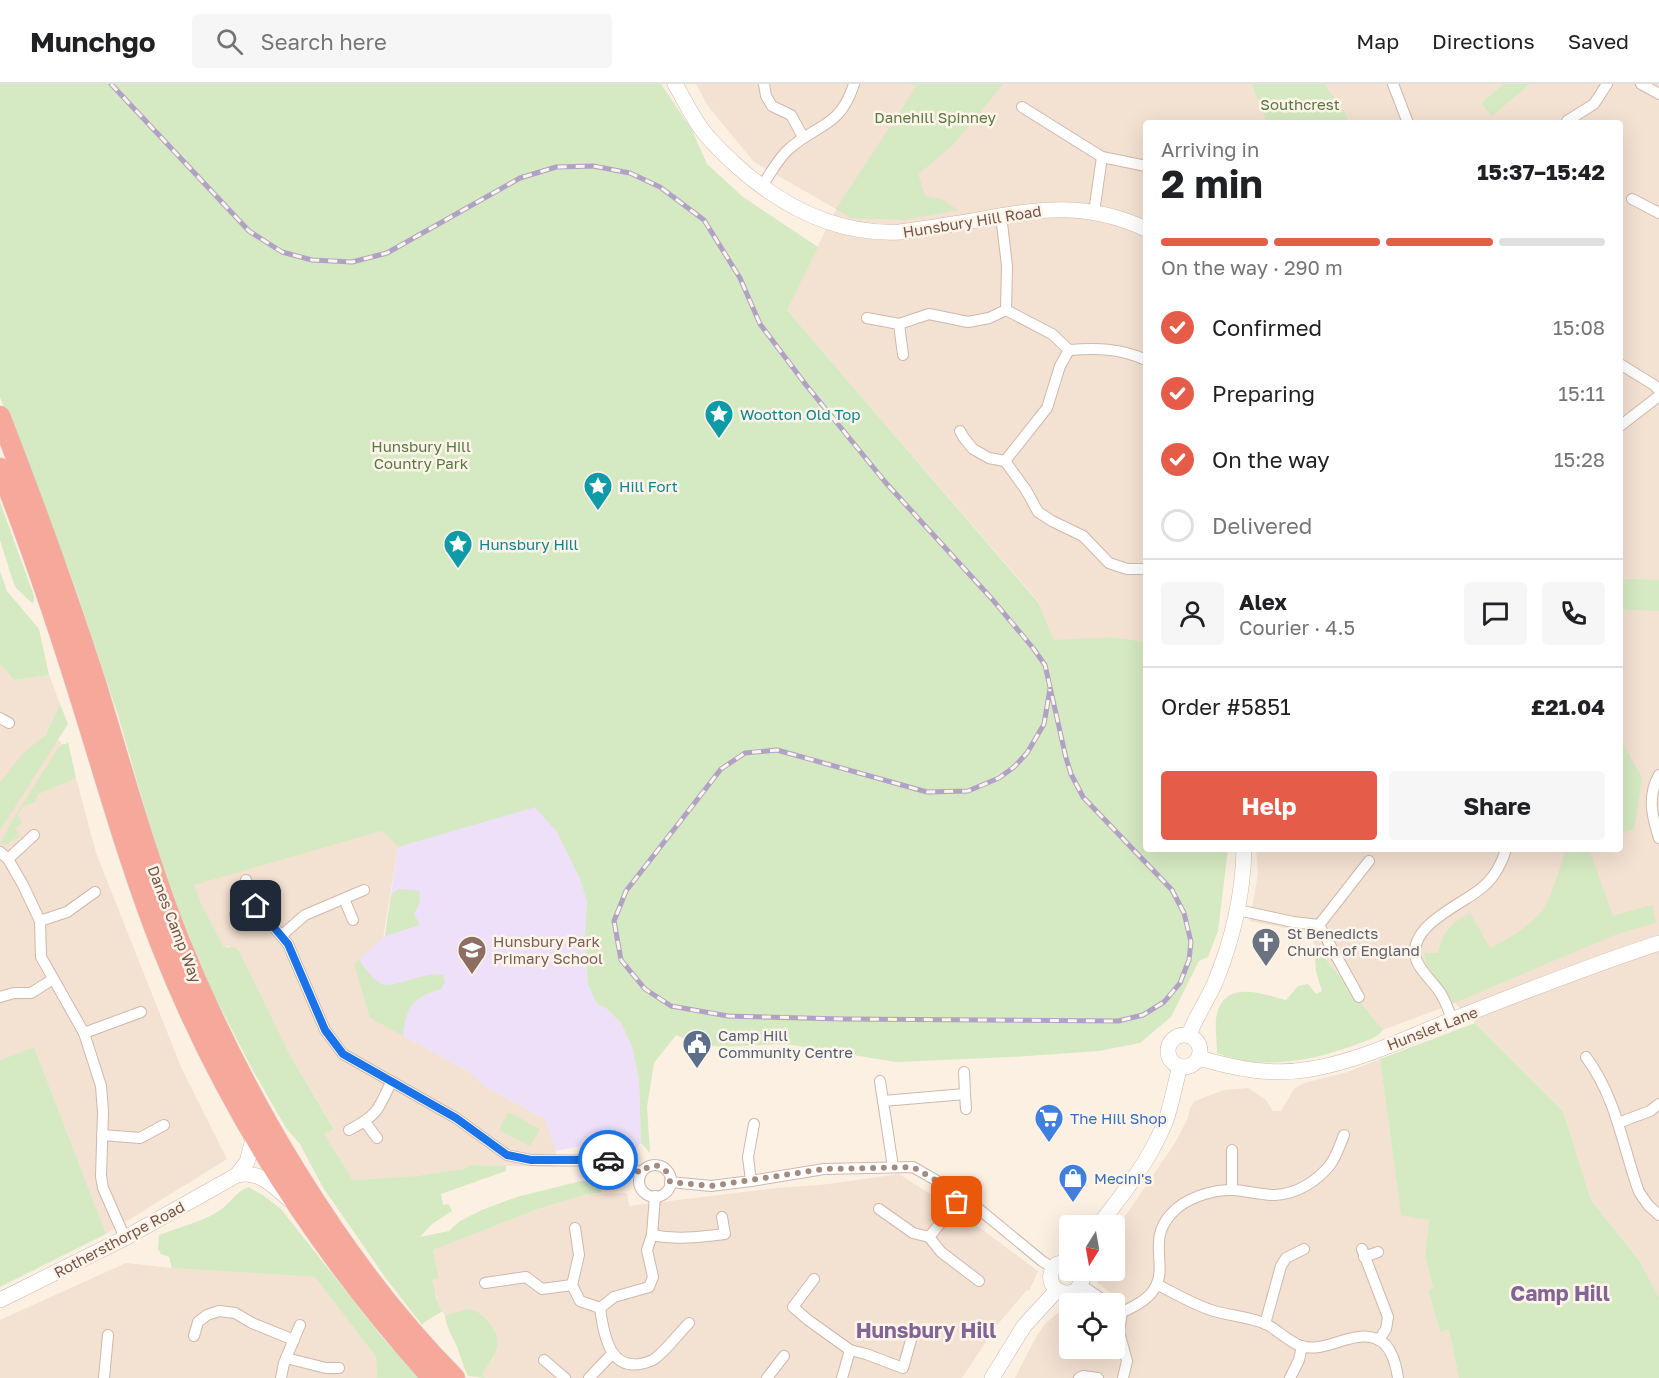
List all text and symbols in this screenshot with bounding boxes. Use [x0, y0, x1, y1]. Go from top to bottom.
search box [192, 14, 612, 68]
text: Munchgo [30, 25, 156, 58]
icon: search [213, 25, 246, 58]
text: Search here [261, 28, 387, 55]
text: Map [1356, 28, 1399, 54]
text: Directions [1432, 28, 1535, 54]
text: Saved [1568, 28, 1629, 54]
park label: Southcrest [1260, 95, 1340, 113]
park label: Danehill Spinney [874, 108, 996, 126]
text: Arriving in [1161, 137, 1259, 161]
text: 15:37–15:42 [1477, 158, 1605, 185]
text: 2 min [1161, 160, 1263, 207]
street label: Hunsbury Hill Road [901, 201, 1043, 241]
text: On the way · 290 m [1161, 255, 1343, 279]
icon: check [1161, 311, 1194, 344]
text: Confirmed [1212, 314, 1322, 341]
text: 15:08 [1553, 315, 1605, 339]
icon: check [1161, 377, 1194, 410]
text: Preparing [1212, 380, 1315, 407]
text: 15:11 [1558, 381, 1605, 405]
place icon: Wootton Old Top [703, 398, 735, 440]
place label: Wootton Old Top [740, 405, 861, 423]
park label: Hunsbury Hill Country Park [371, 437, 471, 472]
icon: check [1161, 443, 1194, 476]
text: On the way [1212, 446, 1330, 473]
text: 15:28 [1554, 447, 1605, 471]
place icon: Hill Fort [582, 470, 614, 512]
place label: Hill Fort [619, 477, 678, 495]
text: Delivered [1212, 512, 1312, 539]
place icon: Hunsbury Hill [442, 528, 474, 570]
place label: Hunsbury Hill [479, 535, 579, 553]
button: person [1161, 582, 1224, 645]
button: chat [1464, 582, 1527, 645]
button: phone [1542, 582, 1605, 645]
text: Alex [1239, 588, 1287, 615]
text: Courier · 4.5 [1239, 615, 1355, 639]
text: Order #5851 [1161, 693, 1291, 720]
text: £21.04 [1531, 693, 1605, 720]
button: Help [1161, 771, 1377, 840]
button: Share [1389, 771, 1605, 840]
street label: Danes Camp Way [144, 863, 206, 986]
pin [230, 880, 281, 931]
icon: home [239, 889, 272, 922]
place label: St Benedicts Church of England [1287, 924, 1420, 959]
church icon: St Benedicts Church of England [1250, 926, 1282, 968]
place label: Hunsbury Park Primary School [493, 932, 603, 967]
school or university icon: Hunsbury Park Primary School [456, 934, 488, 976]
street label: Hunslet Lane [1384, 1002, 1480, 1054]
place label: Camp Hill Community Centre [718, 1026, 853, 1061]
public building icon: Camp Hill Community Centre [681, 1028, 713, 1070]
supermarket icon: The Hill Shop [1033, 1102, 1065, 1144]
place label: The Hill Shop [1070, 1109, 1167, 1127]
courier [578, 1130, 638, 1190]
icon: car [592, 1144, 625, 1177]
shop icon: Mecini's [1057, 1162, 1089, 1204]
place label: Mecini's [1094, 1169, 1152, 1187]
pin [931, 1176, 982, 1227]
icon: bag [940, 1185, 973, 1218]
street label: Rothersthorpe Road [51, 1197, 187, 1281]
north arrow [1059, 1215, 1125, 1281]
map controls [1059, 1215, 1125, 1359]
district label: Camp Hill [1510, 1280, 1610, 1306]
button: locate [1059, 1293, 1125, 1359]
district label: Hunsbury Hill [856, 1317, 996, 1343]

